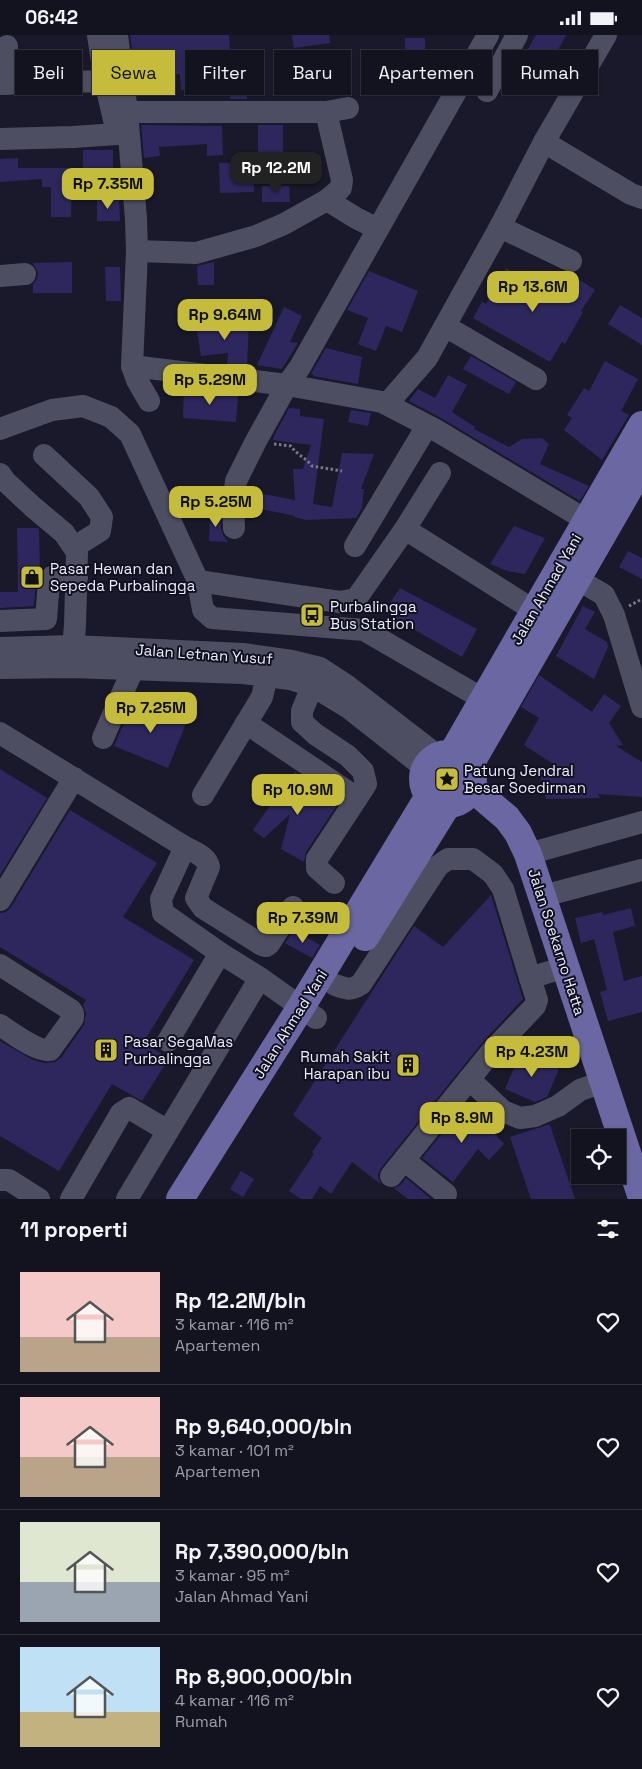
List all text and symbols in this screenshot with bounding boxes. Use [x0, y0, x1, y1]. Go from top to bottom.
text: 06:42 [25, 5, 78, 30]
chip: Beli [15, 50, 82, 95]
chip: Sewa [92, 50, 175, 95]
chip: Filter [185, 50, 264, 95]
chip: Baru [274, 50, 351, 95]
chip: Apartemen [361, 50, 492, 95]
chip: Rumah [502, 50, 598, 95]
pin: Rp 12.2M [224, 151, 328, 194]
text: Rp 12.2M [241, 157, 311, 178]
pin: Rp 7.35M [56, 167, 160, 210]
text: Rp 7.35M [73, 173, 143, 194]
pin: Rp 13.6M [481, 271, 585, 313]
text: Rp 13.6M [498, 276, 568, 297]
pin: Rp 9.64M [173, 299, 277, 341]
text: Rp 9.64M [189, 304, 261, 325]
pin: Rp 5.29M [158, 363, 262, 406]
text: Rp 5.29M [174, 369, 246, 390]
pin: Rp 5.25M [164, 485, 268, 528]
text: Rp 5.25M [180, 491, 252, 512]
street label: Jalan Ahmad Yani [507, 530, 585, 648]
place label: Pasar Hewan dan Sepeda Purbalingga [50, 559, 196, 595]
shop icon: Pasar Hewan dan Sepeda Purbalingga [19, 564, 45, 590]
place label: Purbalingga Bus Station [330, 597, 417, 633]
bus stop icon: Purbalingga Bus Station [299, 602, 325, 628]
street label: Jalan Letnan Yusuf [135, 640, 274, 668]
pin: Rp 7.25M [99, 691, 203, 734]
text: Rp 7.25M [116, 697, 186, 718]
place label: Patung Jendral Besar Soedirman [464, 761, 586, 797]
place icon: Patung Jendral Besar Soedirman [434, 766, 460, 792]
pin: Rp 10.9M [246, 773, 350, 816]
text: Rp 10.9M [263, 779, 333, 800]
street label: Jalan Soekarno Hatta [524, 866, 590, 1018]
pin: Rp 7.39M [251, 901, 355, 944]
text: Rp 7.39M [268, 907, 338, 928]
street label: Jalan Ahmad Yani [249, 966, 331, 1082]
place label: Pasar SegaMas Purbalingga [124, 1032, 233, 1068]
pin: Rp 4.23M [480, 1035, 584, 1078]
building icon: Pasar SegaMas Purbalingga [93, 1037, 119, 1063]
text: Rp 4.23M [496, 1041, 568, 1062]
place label: Rumah Sakit Harapan ibu [300, 1047, 390, 1083]
building icon: Rumah Sakit Harapan ibu [395, 1052, 421, 1078]
pin: Rp 8.9M [416, 1101, 508, 1144]
text: Rp 8.9M [431, 1107, 493, 1128]
map controls [571, 1129, 626, 1184]
button: locate [571, 1129, 626, 1184]
icon: filters [594, 1215, 622, 1243]
text: 11 properti [20, 1216, 128, 1243]
text: Rp 12.2M/bln [175, 1287, 306, 1314]
icon: home [60, 1292, 120, 1352]
icon: heart [594, 1308, 622, 1336]
text: 3 kamar · 116 m² [175, 1314, 294, 1335]
text: Apartemen [175, 1335, 260, 1356]
text: Rp 9,640,000/bln [175, 1413, 352, 1440]
icon: home [60, 1417, 120, 1477]
icon: heart [594, 1433, 622, 1461]
text: 3 kamar · 101 m² [175, 1440, 294, 1461]
text: Apartemen [175, 1461, 260, 1482]
text: Rp 7,390,000/bln [175, 1538, 349, 1565]
icon: home [60, 1542, 120, 1602]
icon: heart [594, 1558, 622, 1586]
text: 3 kamar · 95 m² [175, 1565, 290, 1586]
text: Jalan Ahmad Yani [175, 1586, 308, 1607]
text: Rp 8,900,000/bln [175, 1663, 353, 1690]
icon: home [60, 1667, 120, 1727]
icon: heart [594, 1683, 622, 1711]
text: 4 kamar · 116 m² [175, 1690, 294, 1711]
text: Rumah [175, 1711, 228, 1732]

